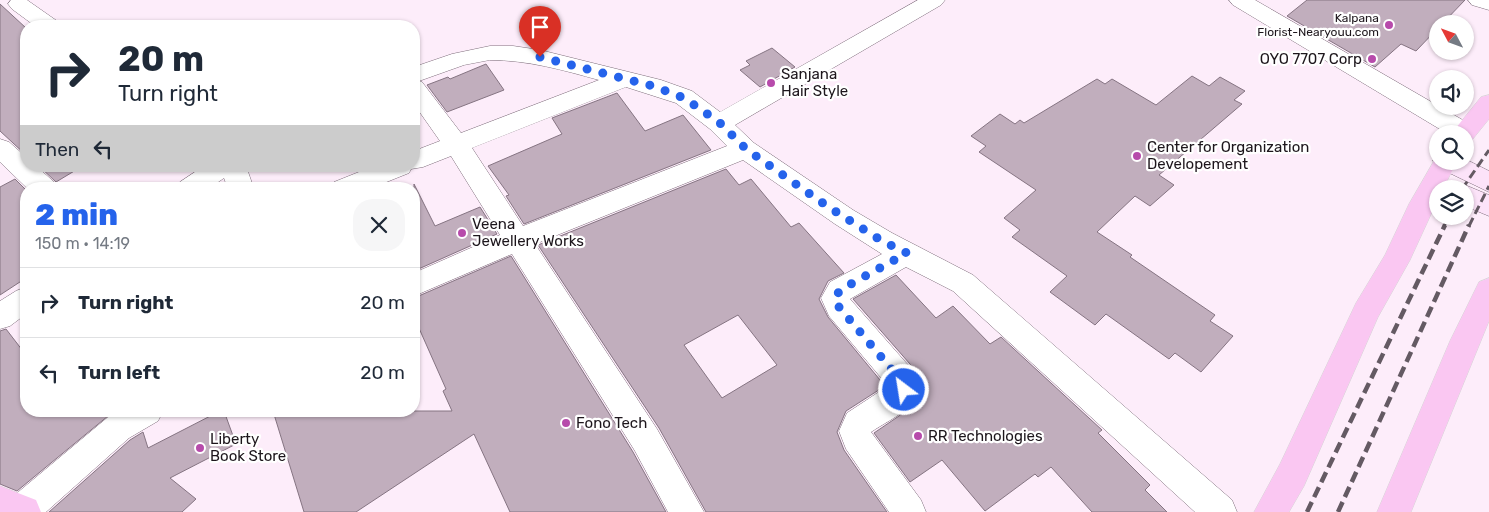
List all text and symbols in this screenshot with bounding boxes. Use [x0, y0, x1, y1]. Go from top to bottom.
pin [519, 6, 561, 57]
place label: Kalpana Florist-Nearyouu.com [1257, 11, 1379, 39]
icon: arrive [526, 13, 554, 41]
north arrow [1429, 15, 1474, 60]
map controls [1429, 15, 1474, 225]
marker: Kalpana Florist-Nearyouu.com [1383, 19, 1395, 31]
text: 20 m [118, 38, 204, 80]
icon: right [35, 40, 100, 105]
place label: OYO 7707 Corp [1260, 50, 1362, 68]
marker: OYO 7707 Corp [1366, 53, 1378, 65]
place label: Sanjana Hair Style [781, 65, 848, 100]
button: sound [1429, 70, 1474, 115]
marker: Sanjana Hair Style [765, 77, 777, 89]
text: Turn right [118, 80, 218, 107]
button: search [1429, 125, 1474, 170]
icon: left [89, 135, 117, 163]
text: Then [35, 138, 79, 161]
place label: Center for Organization Developement [1147, 138, 1309, 173]
marker: Center for Organization Developement [1131, 150, 1143, 162]
button: layers [1429, 180, 1474, 225]
text: 2 min [35, 197, 118, 233]
button: close [353, 199, 405, 251]
place label: Veena Jewellery Works [472, 215, 584, 250]
marker: Veena Jewellery Works [456, 227, 468, 239]
text: 150 m · 14:19 [35, 234, 130, 253]
icon: right [35, 289, 63, 317]
text: Turn right [78, 291, 173, 314]
text: 20 m [360, 291, 405, 314]
icon: left [35, 359, 63, 387]
text: Turn left [78, 361, 160, 384]
text: 20 m [360, 361, 405, 384]
position arrow [877, 363, 929, 415]
place label: Fono Tech [576, 414, 647, 432]
marker: Fono Tech [560, 417, 572, 429]
place label: RR Technologies [928, 427, 1043, 445]
place label: Liberty Book Store [210, 430, 286, 465]
marker: RR Technologies [912, 430, 924, 442]
marker: Liberty Book Store [194, 442, 206, 454]

